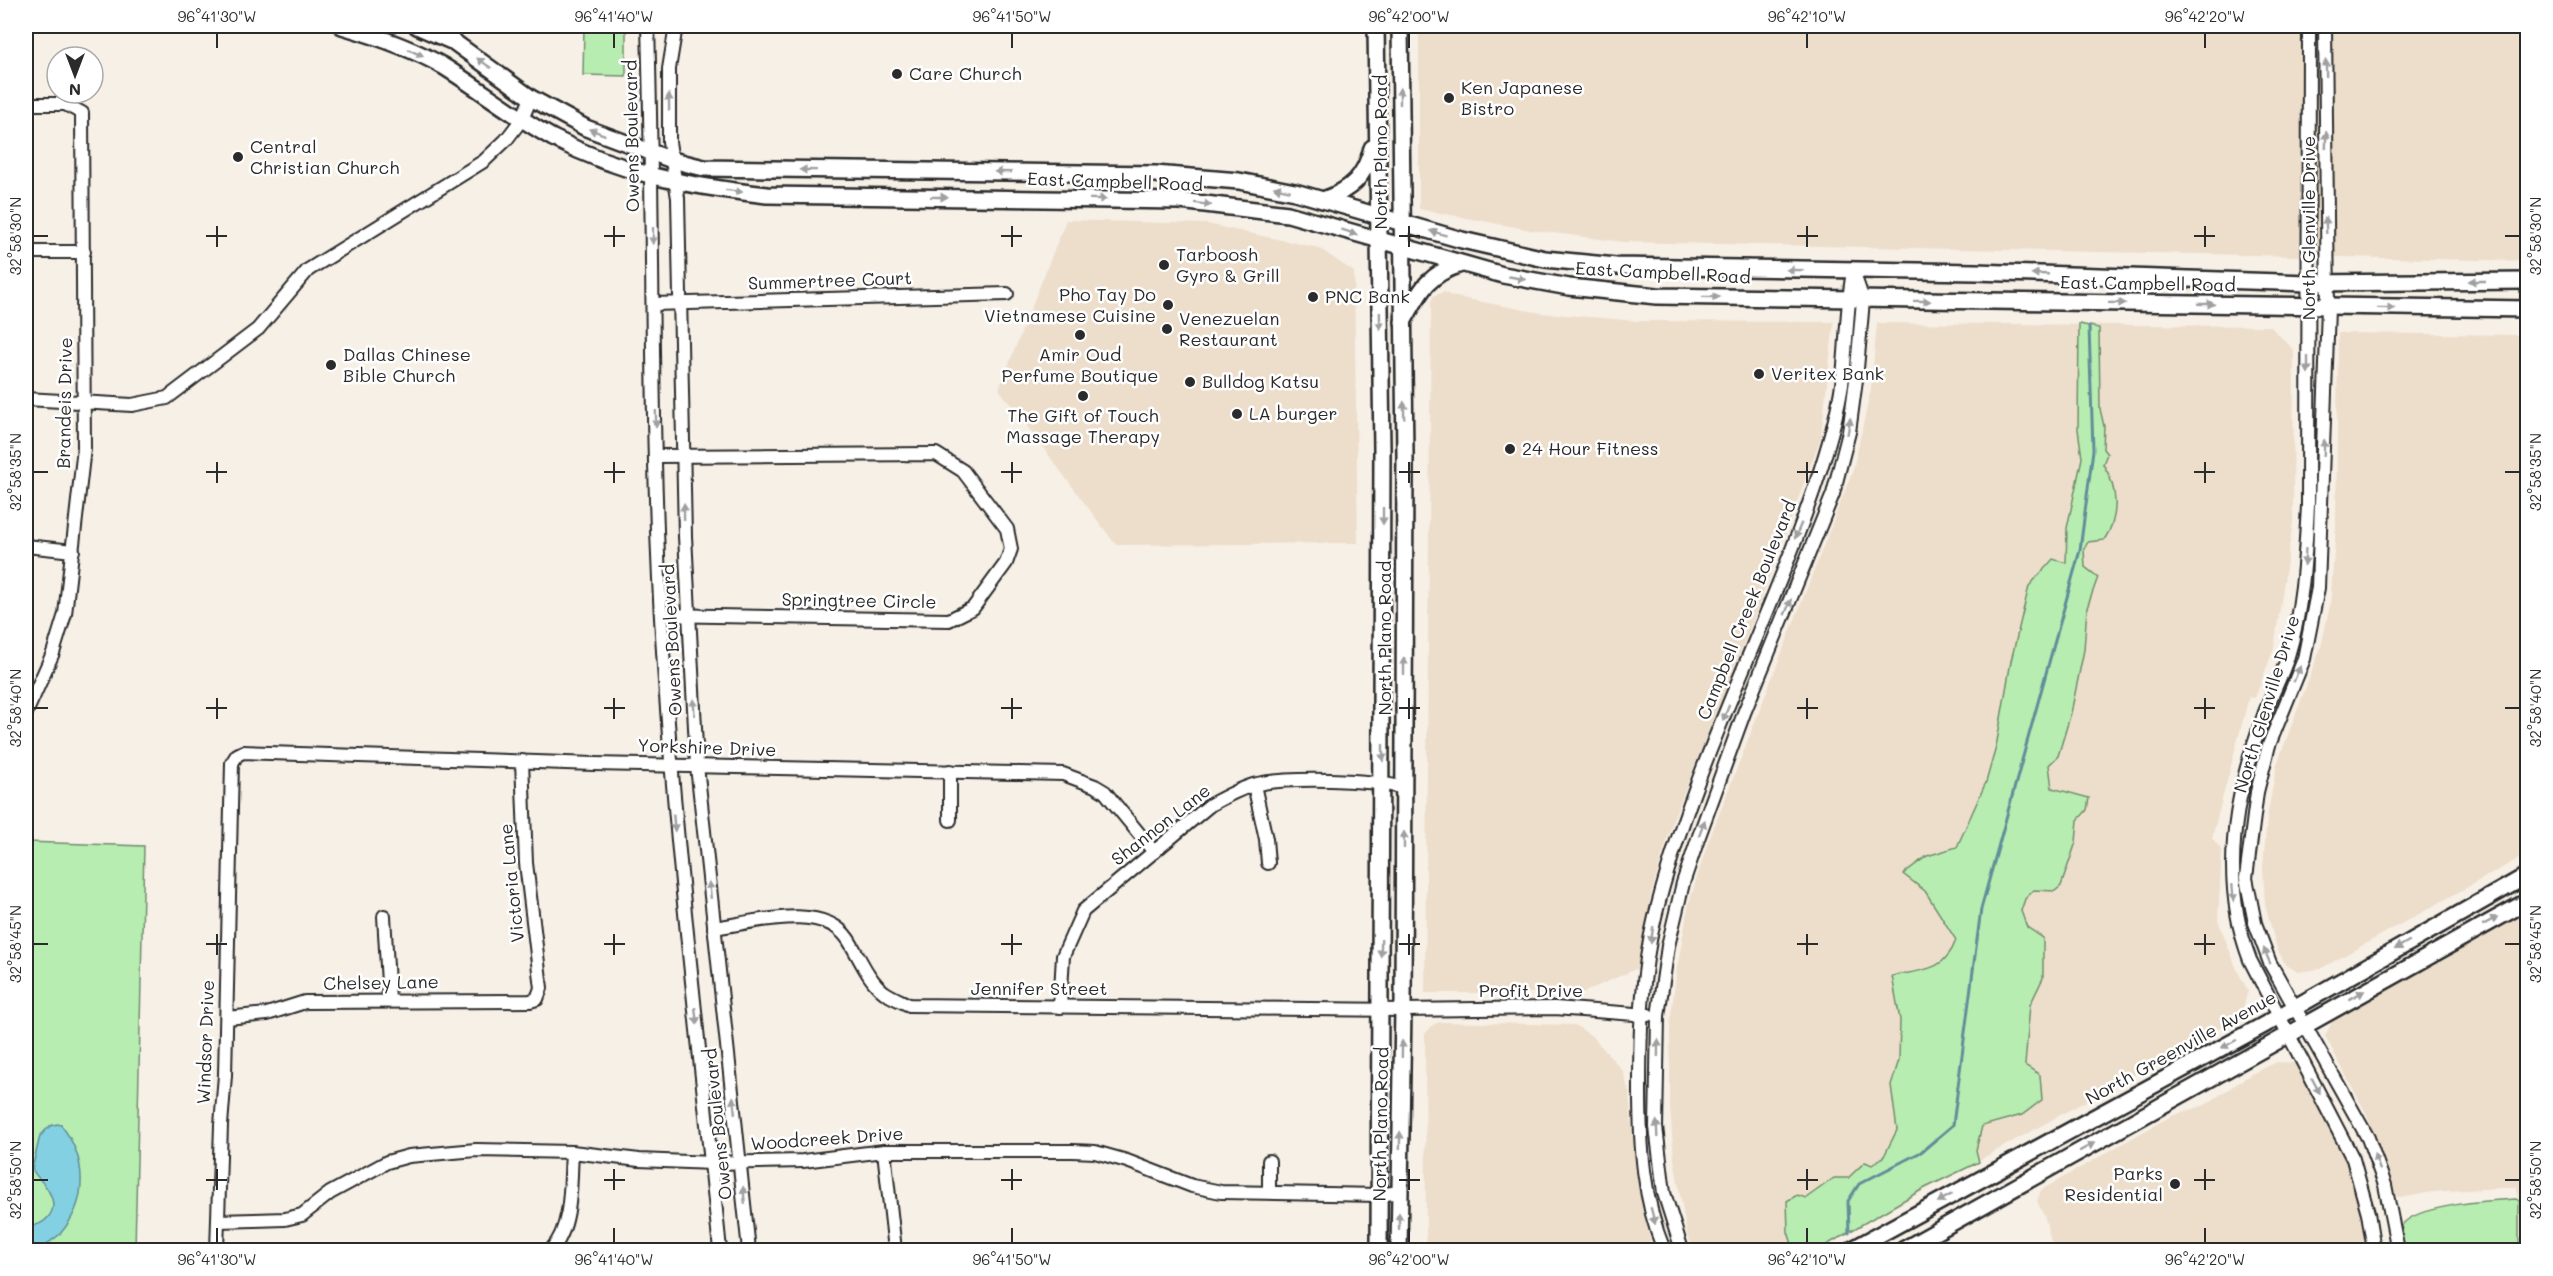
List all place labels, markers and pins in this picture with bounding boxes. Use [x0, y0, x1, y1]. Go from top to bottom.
place label: Care Church [909, 61, 1022, 85]
marker: Care Church [890, 67, 904, 81]
place label: Ken Japanese Bistro [1461, 75, 1583, 120]
marker: Ken Japanese Bistro [1442, 91, 1456, 105]
place label: Central Christian Church [250, 134, 399, 179]
marker: Central Christian Church [231, 150, 245, 164]
place label: Tarboosh Gyro & Grill [1176, 242, 1280, 287]
marker: Tarboosh Gyro & Grill [1157, 258, 1171, 272]
place label: Pho Tay Do Vietnamese Cuisine [984, 282, 1156, 327]
place label: PNC Bank [1325, 284, 1410, 308]
marker: PNC Bank [1306, 290, 1320, 304]
marker: Pho Tay Do Vietnamese Cuisine [1161, 298, 1175, 312]
place label: Venezuelan Restaurant [1179, 306, 1280, 351]
marker: Venezuelan Restaurant [1160, 322, 1174, 336]
marker: Amir Oud Perfume Boutique [1073, 328, 1087, 342]
place label: Dallas Chinese Bible Church [343, 342, 471, 387]
place label: Amir Oud Perfume Boutique [1002, 342, 1158, 387]
marker: Dallas Chinese Bible Church [324, 358, 338, 372]
place label: Veritex Bank [1771, 361, 1884, 385]
marker: Veritex Bank [1752, 367, 1766, 381]
place label: Bulldog Katsu [1202, 369, 1319, 393]
marker: Bulldog Katsu [1183, 375, 1197, 389]
marker: The Gift of Touch Massage Therapy [1076, 389, 1090, 403]
place label: LA burger [1249, 401, 1338, 425]
place label: The Gift of Touch Massage Therapy [1006, 403, 1160, 448]
marker: LA burger [1230, 407, 1244, 421]
place label: 24 Hour Fitness [1522, 436, 1659, 460]
marker: 24 Hour Fitness [1503, 442, 1517, 456]
place label: Parks Residential [2064, 1161, 2163, 1206]
marker: Parks Residential [2168, 1177, 2182, 1191]

